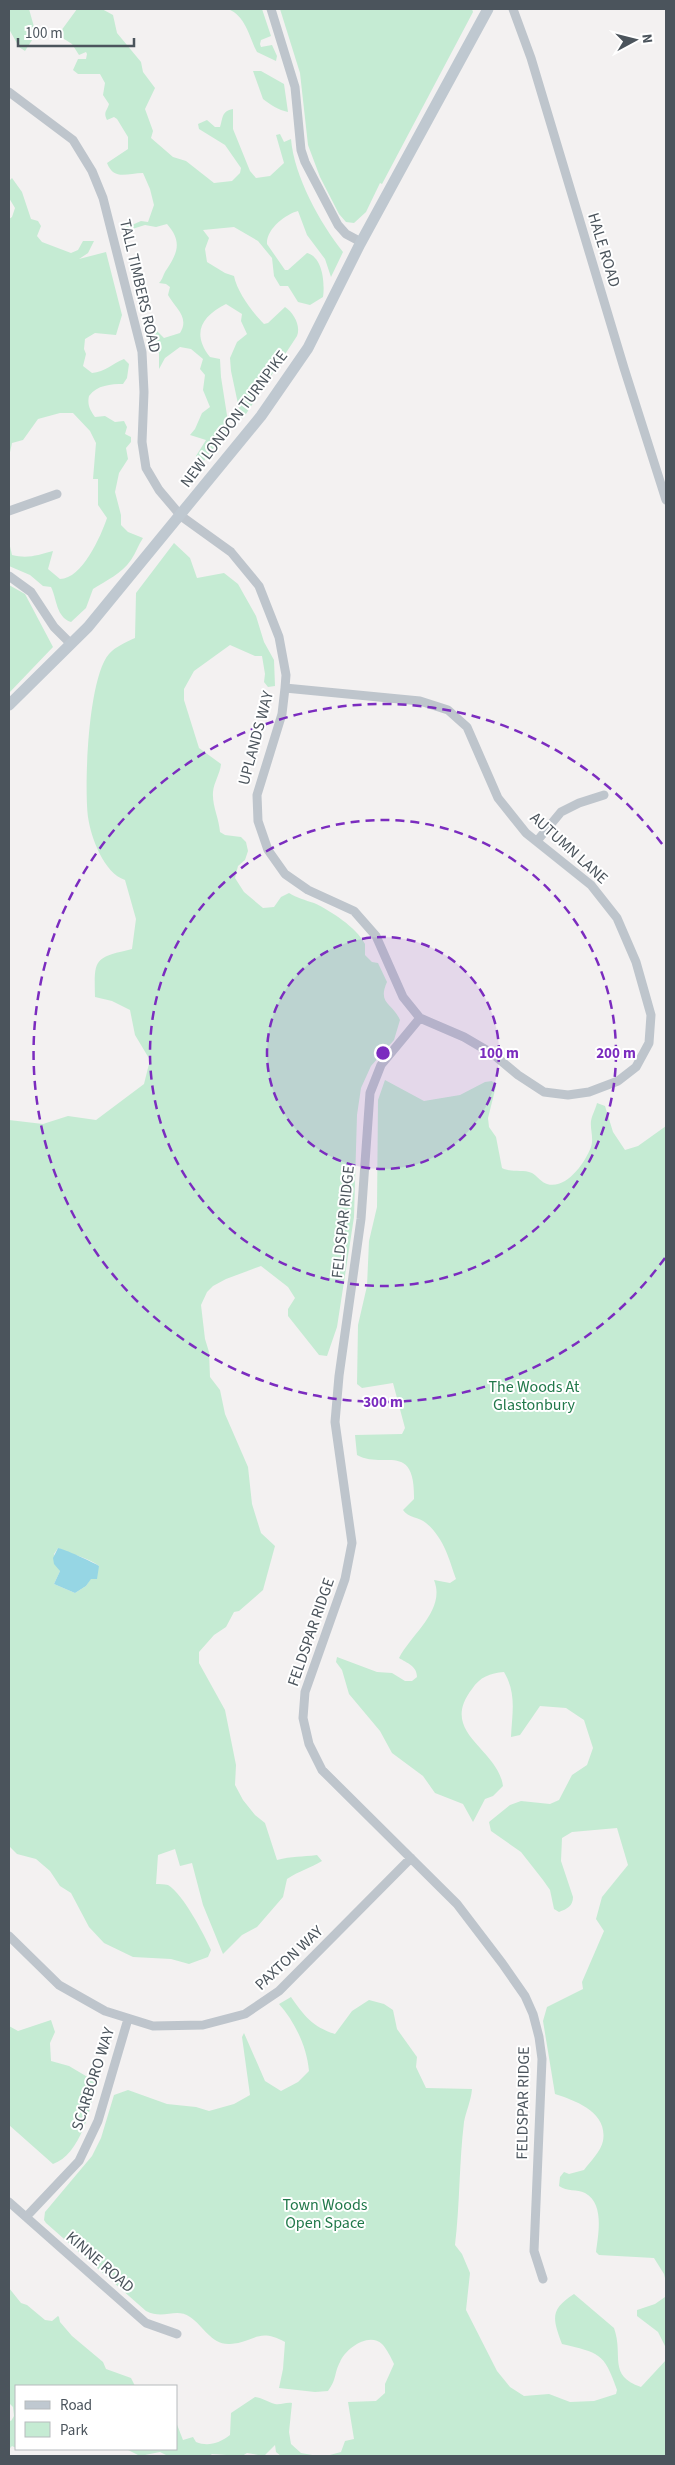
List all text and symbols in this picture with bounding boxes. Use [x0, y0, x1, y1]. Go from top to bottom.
scale bar [18, 15, 134, 47]
north arrow [610, 15, 660, 65]
text: 100 m [25, 23, 63, 44]
text: N [636, 33, 657, 44]
street label: HALE ROAD [582, 210, 626, 290]
street label: TALL TIMBERS ROAD [114, 217, 166, 355]
street label: NEW LONDON TURNPIKE [175, 346, 293, 492]
street label: UPLANDS WAY [233, 688, 279, 787]
street label: AUTUMN LANE [525, 807, 613, 889]
text: 100 m [479, 1043, 519, 1064]
text: 200 m [596, 1043, 636, 1064]
centre of rings [374, 1044, 392, 1062]
street label: FELDSPAR RIDGE [326, 1165, 360, 1279]
park label: The Woods At Glastonbury [489, 1376, 580, 1416]
text: 300 m [363, 1392, 403, 1413]
street label: FELDSPAR RIDGE [282, 1575, 340, 1689]
street label: PAXTON WAY [250, 1920, 328, 1995]
street label: SCARBORO WAY [66, 2024, 120, 2133]
street label: FELDSPAR RIDGE [511, 2046, 535, 2160]
park label: Town Woods Open Space [282, 2194, 368, 2234]
street label: KINNE ROAD [61, 2226, 139, 2298]
legend [15, 2385, 178, 2450]
text: Road [60, 2395, 92, 2416]
text: Park [60, 2420, 89, 2441]

